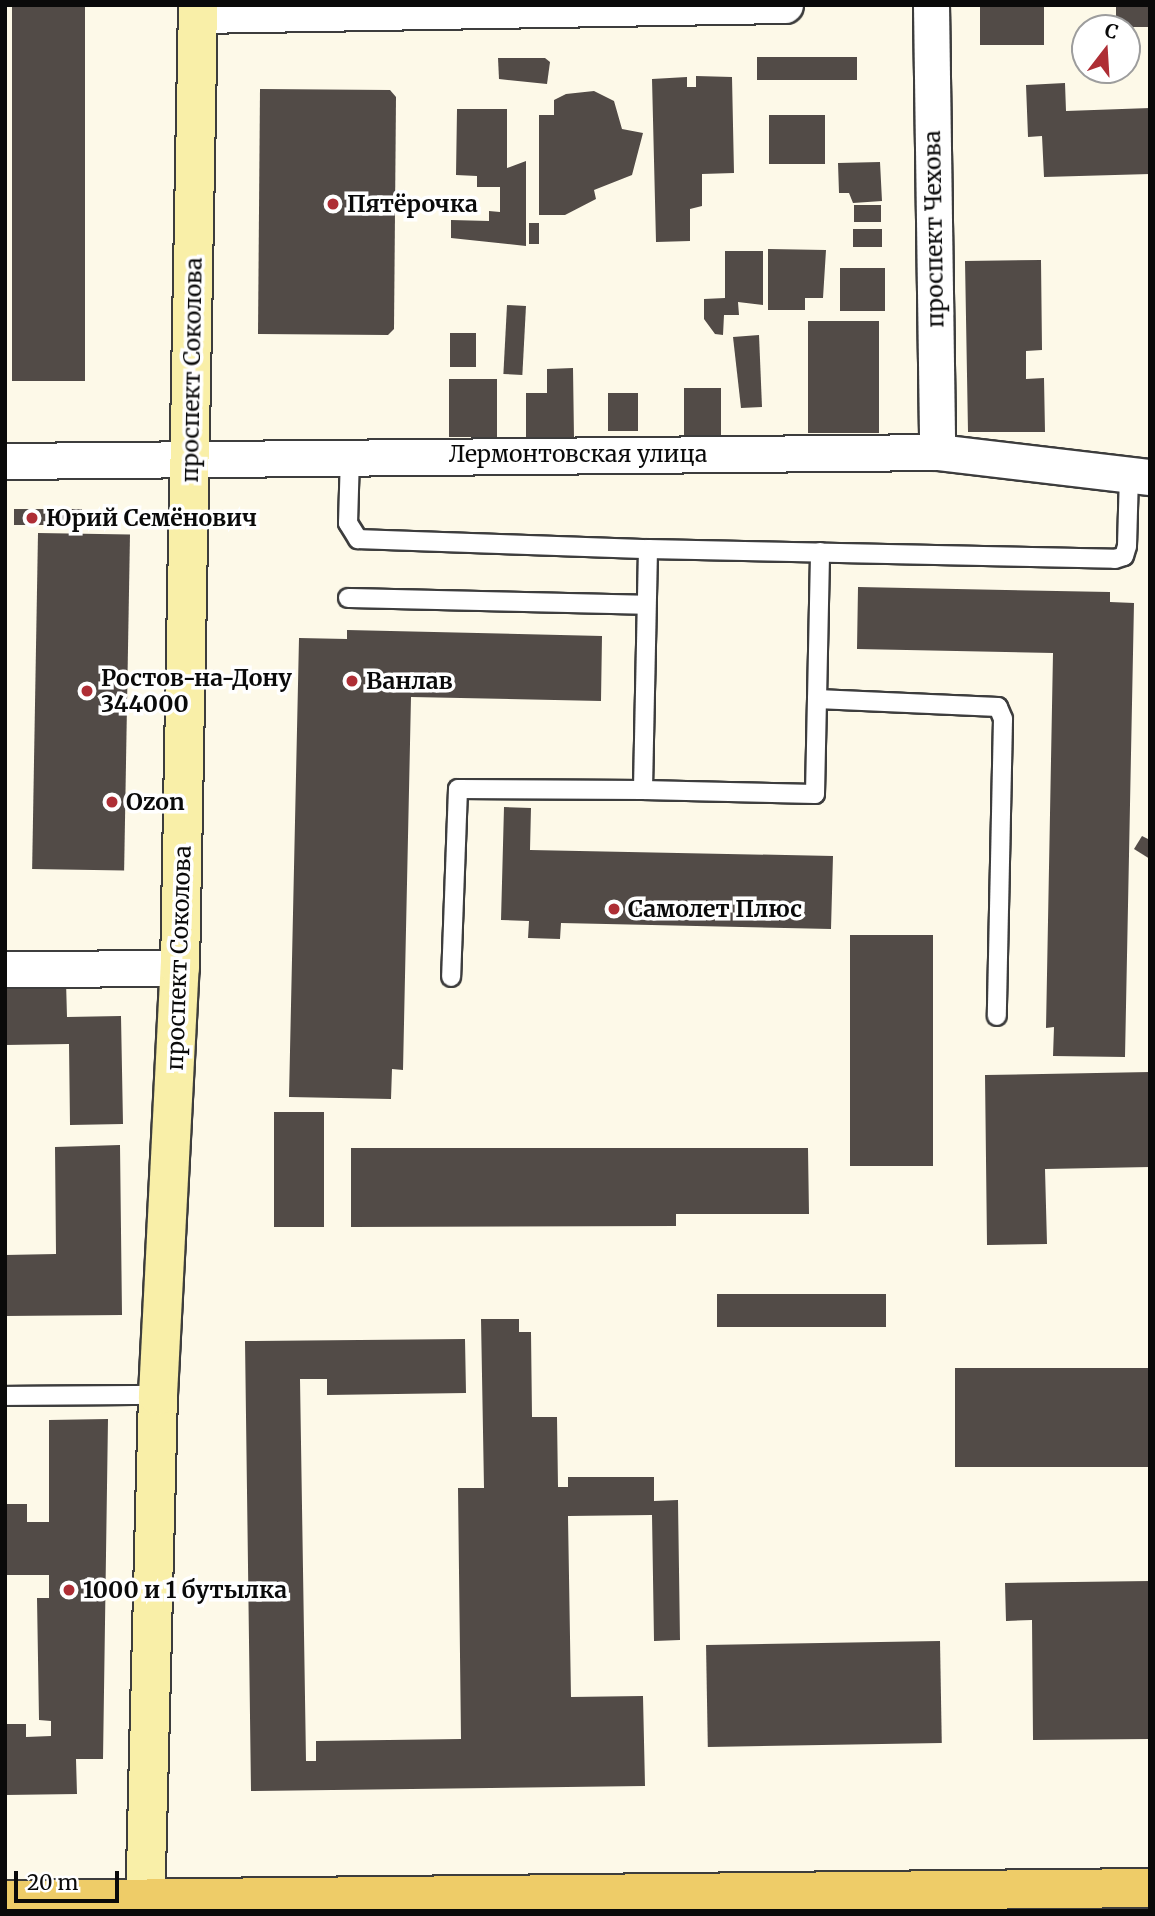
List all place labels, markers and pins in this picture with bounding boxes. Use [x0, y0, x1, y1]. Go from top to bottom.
place label: Пятёрочка [347, 190, 478, 218]
marker: Пятёрочка [325, 196, 341, 212]
place label: Юрий Семёнович [46, 504, 257, 532]
marker: Юрий Семёнович [24, 510, 40, 526]
place label: Ростов-на-Дону 344000 [101, 664, 292, 718]
place label: Ванлав [366, 667, 453, 695]
marker: Ванлав [344, 673, 360, 689]
marker: Ростов-на-Дону 344000 [79, 683, 95, 699]
place label: Ozon [126, 788, 185, 816]
marker: Ozon [104, 794, 120, 810]
place label: Самолет Плюс [628, 895, 802, 923]
marker: Самолет Плюс [606, 901, 622, 917]
place label: 1000 и 1 бутылка [83, 1576, 287, 1604]
marker: 1000 и 1 бутылка [61, 1582, 77, 1598]

